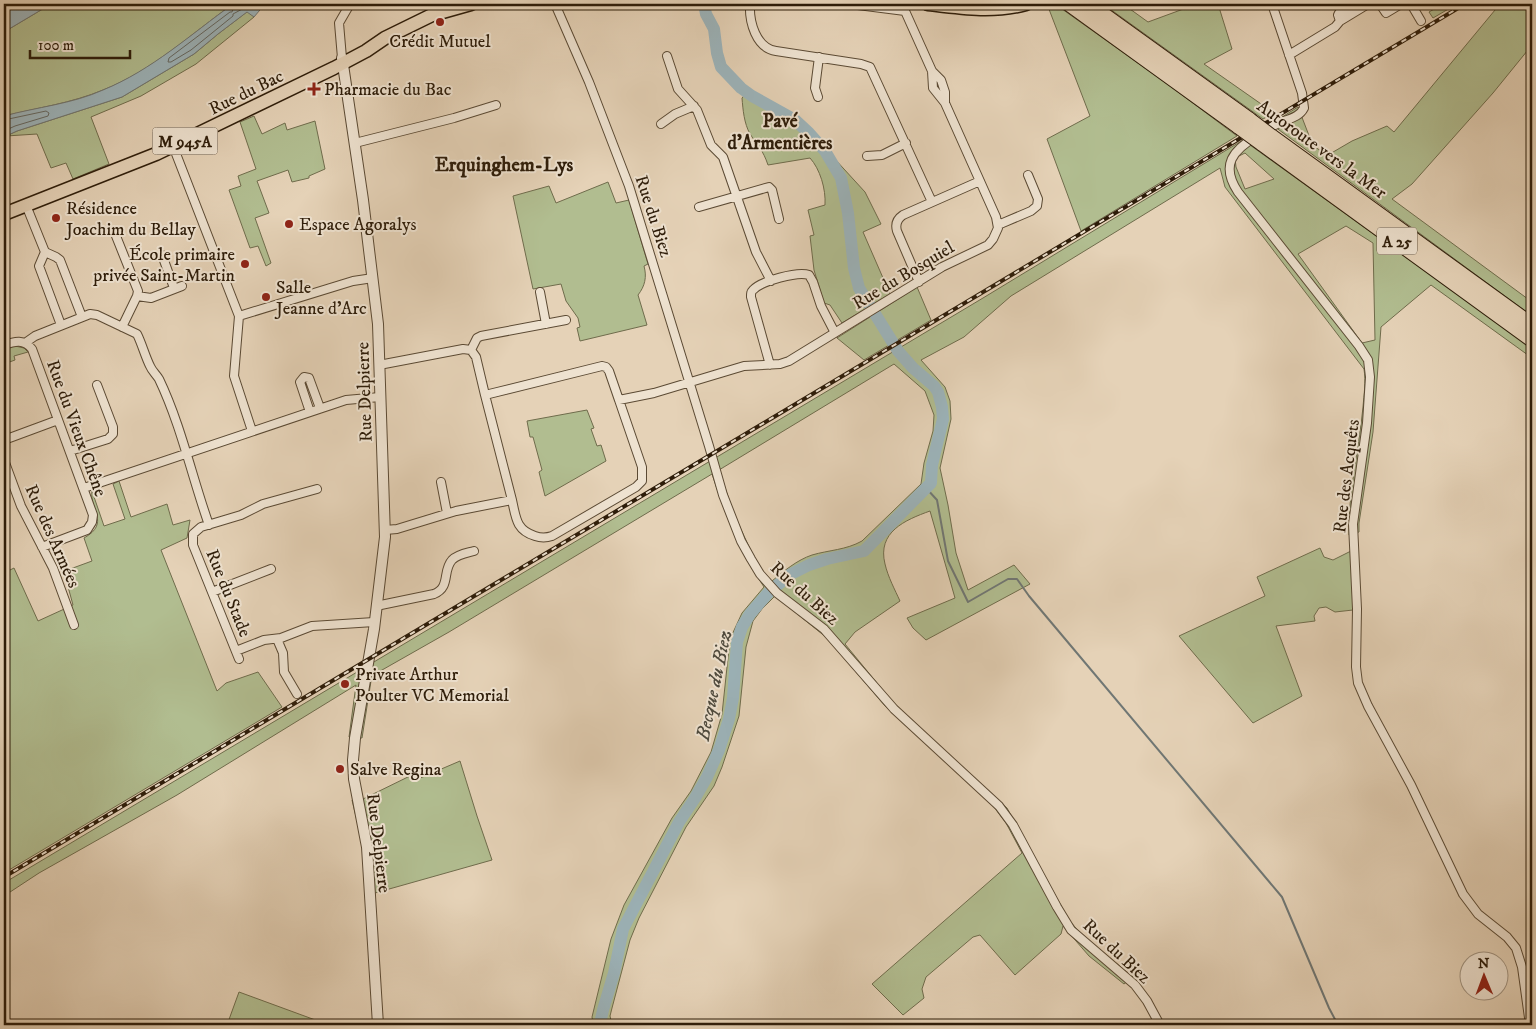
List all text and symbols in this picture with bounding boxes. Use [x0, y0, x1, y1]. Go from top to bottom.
marker: Crédit Mutuel [434, 16, 446, 28]
scale bar [30, 28, 130, 60]
place label: Crédit Mutuel [389, 31, 491, 53]
text: 100 m [38, 36, 74, 55]
street label: Rue du Bac [206, 65, 288, 120]
place label: Pharmacie du Bac [324, 79, 452, 101]
marker: Pharmacie du Bac [308, 83, 320, 95]
street label: Autoroute vers la Mer [1252, 95, 1391, 204]
district label: Pavé d'Armentières [728, 110, 833, 155]
road number: M 945A [152, 128, 218, 154]
district label: Erquinghem-Lys [435, 153, 574, 178]
street label: Rue du Biez [629, 173, 677, 260]
place label: Résidence Joachim du Bellay [64, 198, 196, 241]
marker: Résidence Joachim du Bellay [50, 212, 62, 224]
place label: Espace Agoralys [299, 214, 417, 236]
marker: Espace Agoralys [283, 218, 295, 230]
road number: A 25 [1377, 228, 1417, 255]
street label: Rue du Bosquiel [849, 237, 959, 315]
place label: École primaire privée Saint-Martin [92, 244, 236, 287]
marker: École primaire privée Saint-Martin [239, 258, 251, 270]
place label: Salle Jeanne d'Arc [274, 277, 367, 320]
marker: Salle Jeanne d'Arc [260, 291, 272, 303]
street label: Rue Delpierre [352, 341, 378, 442]
street label: Rue du Vieux Chêne [41, 357, 111, 500]
street label: Rue des Acquêts [1329, 418, 1365, 534]
street label: Rue des Armées [19, 481, 85, 592]
street label: Rue du Stade [200, 546, 256, 641]
street label: Rue du Biez [765, 557, 843, 630]
water label: Becque du Biez [691, 628, 738, 744]
place label: Private Arthur Poulter VC Memorial [355, 664, 509, 707]
marker: Private Arthur Poulter VC Memorial [339, 678, 351, 690]
place label: Salve Regina [350, 759, 442, 781]
marker: Salve Regina [334, 763, 346, 775]
street label: Rue Delpierre [361, 792, 395, 894]
street label: Rue du Biez [1078, 915, 1155, 989]
north arrow [1458, 952, 1508, 1002]
text: N [1478, 955, 1490, 973]

